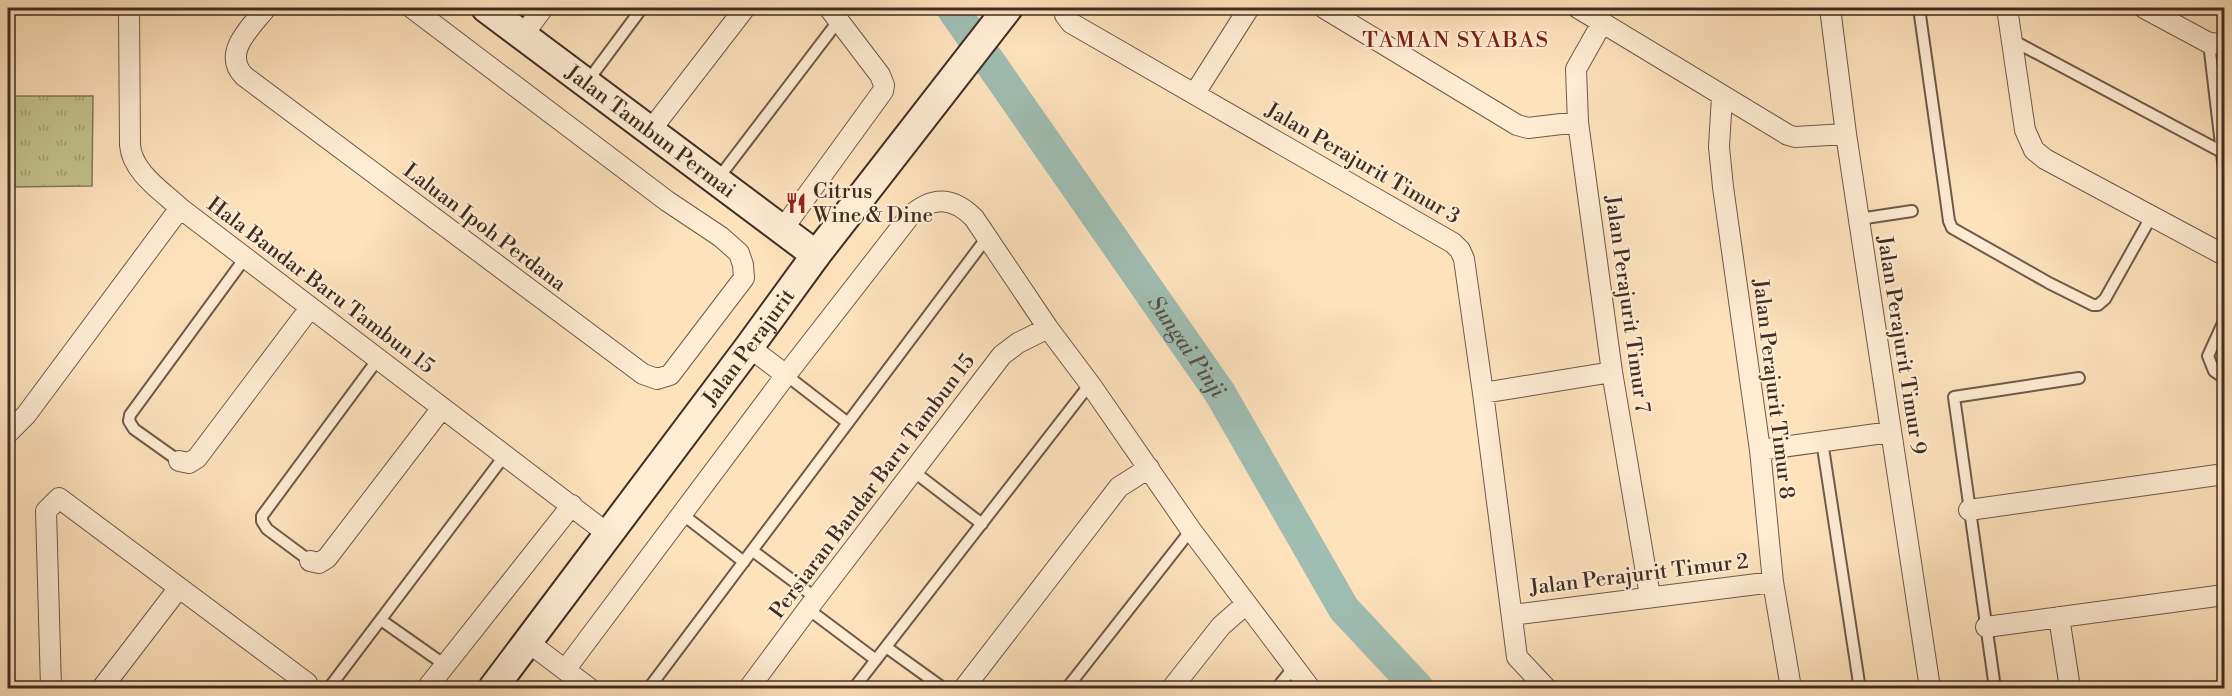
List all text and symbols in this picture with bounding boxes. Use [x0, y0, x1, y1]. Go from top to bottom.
district label: TAMAN SYABAS [1362, 27, 1550, 54]
street label: Jalan Tambun Permai [559, 60, 741, 204]
street label: Jalan Perajurit Timur 3 [1260, 97, 1464, 230]
street label: Laluan Ipoh Perdana [398, 158, 571, 298]
place label: Citrus Wine & Dine [812, 179, 933, 229]
restaurant icon: Citrus Wine & Dine [784, 191, 808, 215]
street label: Hala Bandar Baru Tambun 15 [202, 192, 439, 380]
street label: Jalan Perajurit Timur 7 [1599, 193, 1655, 415]
street label: Jalan Perajurit Timur 9 [1871, 233, 1931, 456]
street label: Jalan Perajurit Timur 8 [1746, 277, 1799, 501]
street label: Jalan Perajurit [697, 284, 801, 412]
water label: Sungai Pinji [1141, 291, 1231, 403]
street label: Persiaran Bandar Baru Tambun 15 [765, 349, 981, 624]
street label: Jalan Perajurit Timur 2 [1527, 549, 1750, 601]

